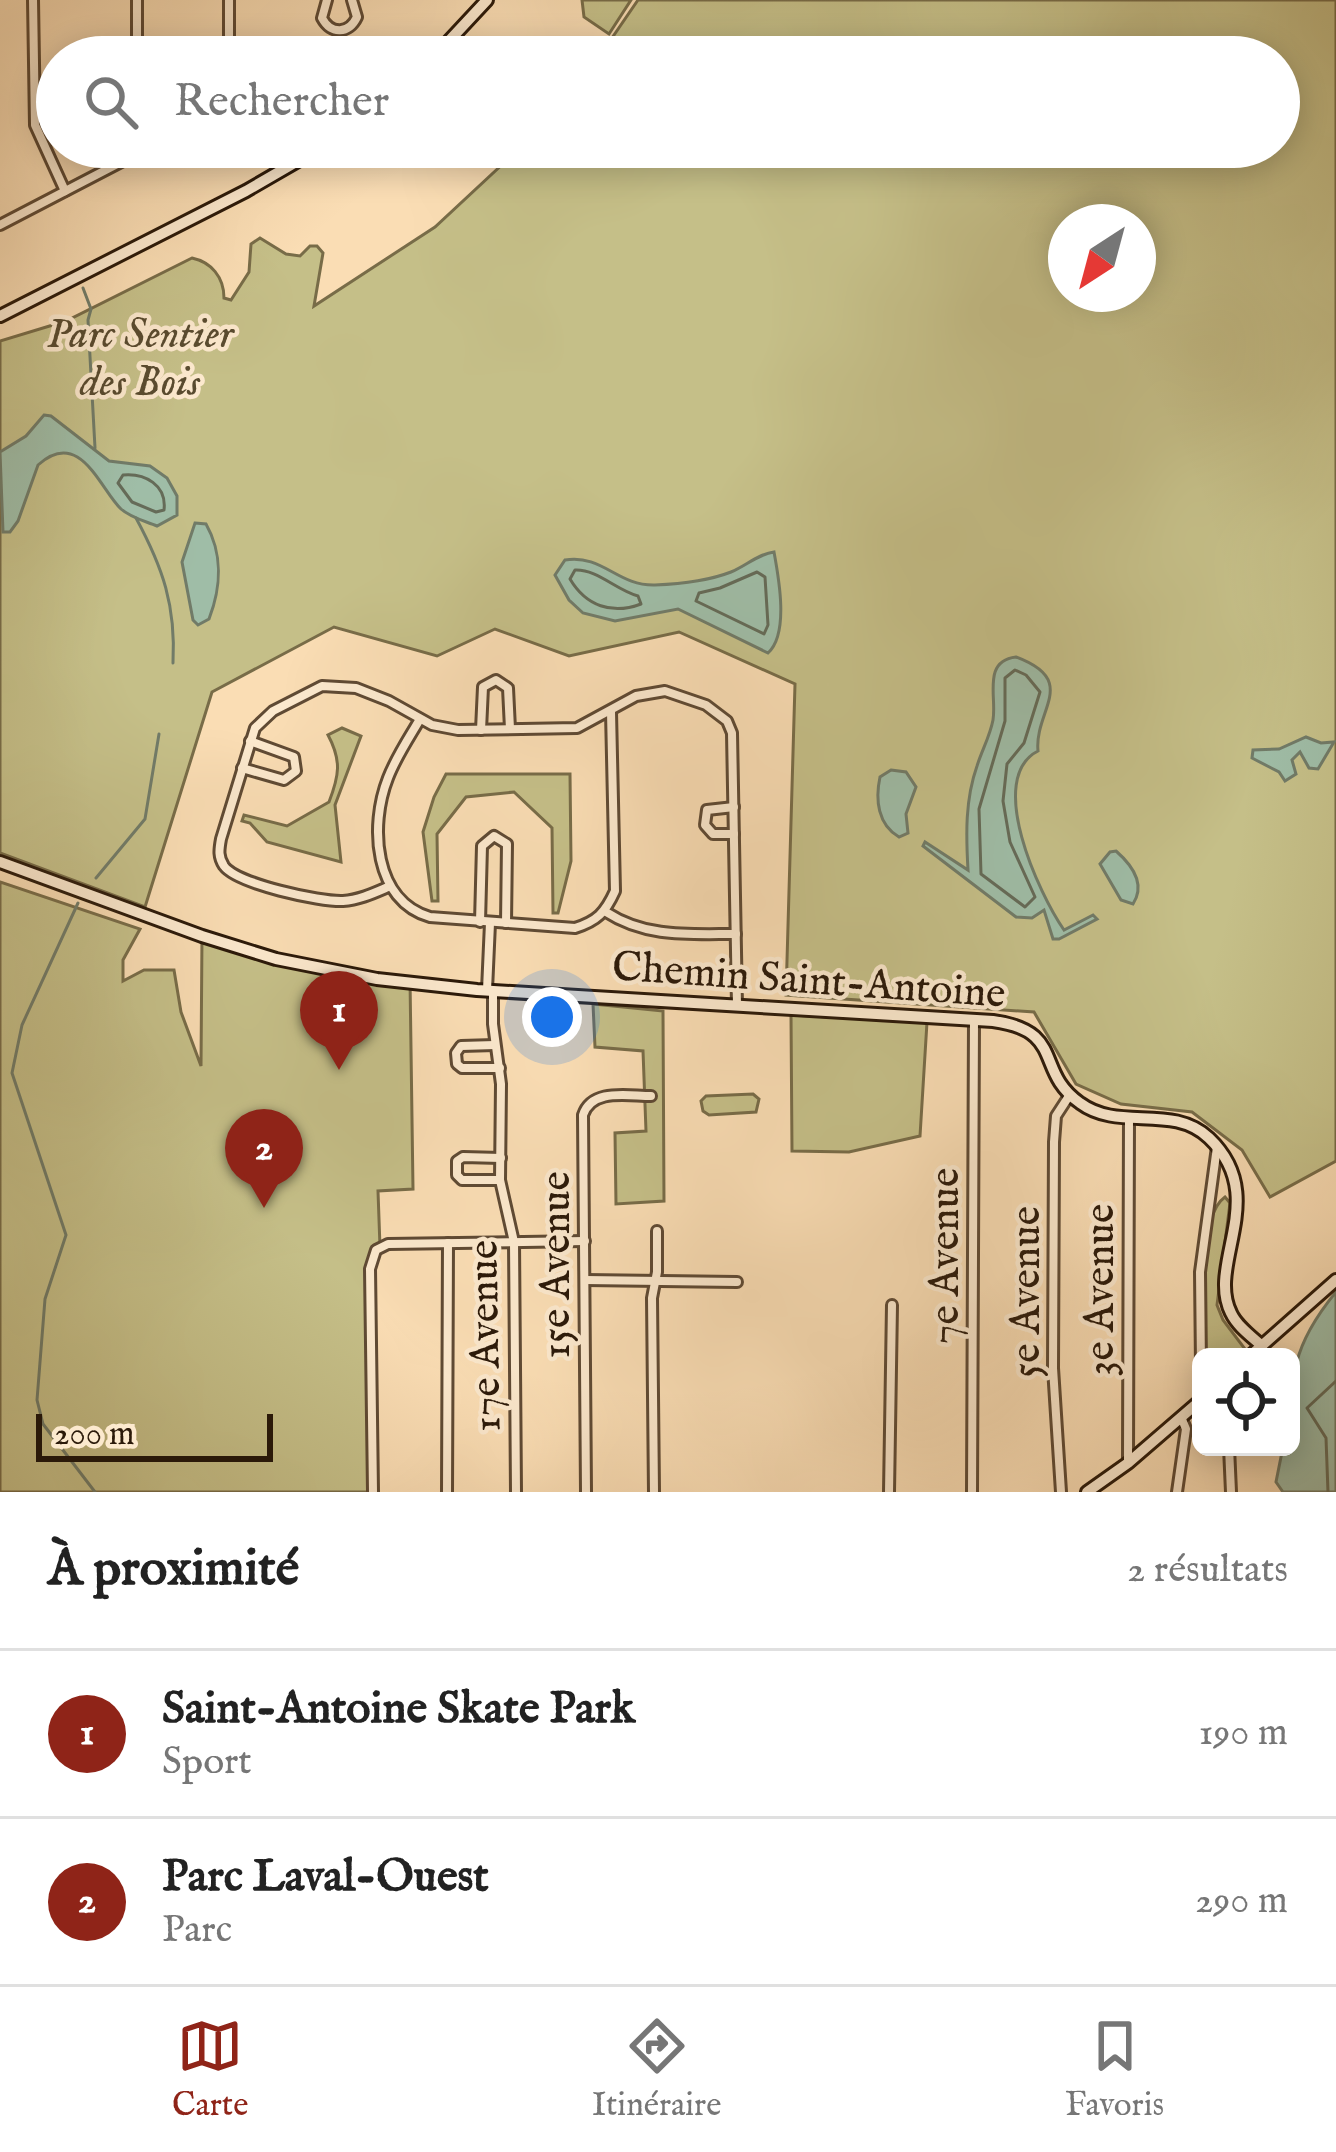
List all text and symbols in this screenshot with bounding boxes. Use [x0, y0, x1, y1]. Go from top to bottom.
search box [36, 36, 1300, 168]
icon: search [78, 69, 144, 135]
text: Rechercher [174, 74, 389, 131]
north arrow [1048, 204, 1156, 312]
park label: Parc Sentier des Bois [47, 309, 235, 410]
street label: Chemin Saint-Antoine [610, 941, 1007, 1022]
pin: 1 [300, 971, 378, 1070]
your location [522, 987, 582, 1047]
pin: 2 [225, 1109, 303, 1208]
street label: 7e Avenue [920, 1168, 973, 1344]
street label: 15e Avenue [531, 1171, 584, 1359]
street label: 3e Avenue [1075, 1204, 1128, 1376]
street label: 5e Avenue [1001, 1206, 1054, 1378]
street label: 17e Avenue [458, 1239, 515, 1432]
map controls [1192, 1348, 1300, 1456]
button: locate [1192, 1348, 1300, 1456]
scale bar [36, 1408, 273, 1461]
text: 200 m [54, 1414, 135, 1456]
text: À proximité [48, 1538, 299, 1603]
text: 2 résultats [1127, 1546, 1288, 1595]
text: Saint-Antoine Skate Park [162, 1681, 635, 1738]
text: 1 [80, 1709, 94, 1758]
text: 190 m [1199, 1709, 1288, 1758]
text: Sport [162, 1738, 252, 1787]
text: Parc Laval-Ouest [162, 1849, 489, 1906]
text: 2 [78, 1877, 96, 1926]
text: 290 m [1195, 1877, 1288, 1926]
text: Parc [162, 1906, 232, 1955]
tab: Carte [172, 2013, 248, 2127]
tab: Itinéraire [592, 2013, 721, 2127]
tab: Favoris [1065, 2013, 1164, 2127]

